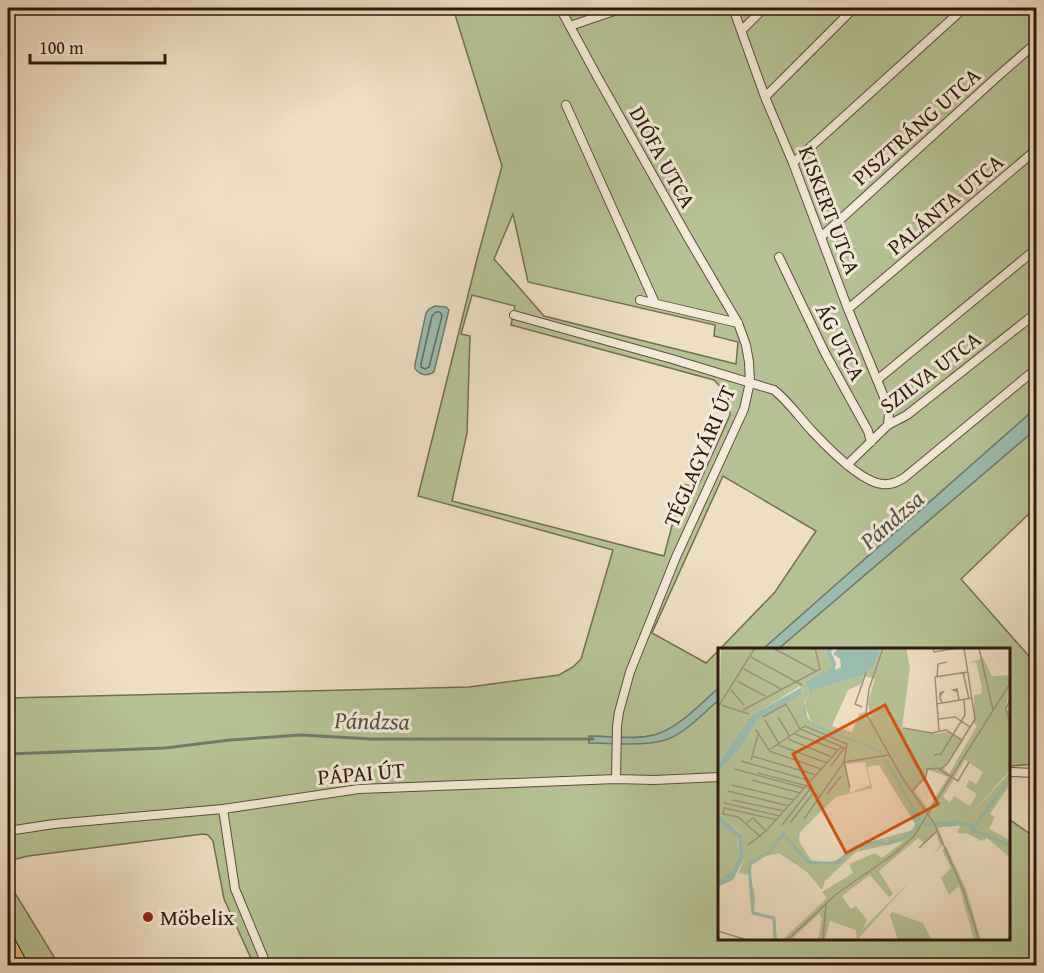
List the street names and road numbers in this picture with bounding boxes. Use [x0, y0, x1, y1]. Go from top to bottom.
street label: PISZTRÁNG UTCA [845, 59, 988, 192]
street label: DIÓFA UTCA [622, 100, 705, 214]
street label: KISKERT UTCA [791, 141, 869, 280]
street label: PALÁNTA UTCA [880, 145, 1011, 262]
street label: ÁG UTCA [808, 298, 874, 387]
street label: SZILVA UTCA [872, 323, 988, 421]
street label: TÉGLAGYÁRI ÚT [655, 380, 743, 532]
street label: PÁPAI ÚT [316, 753, 406, 793]

